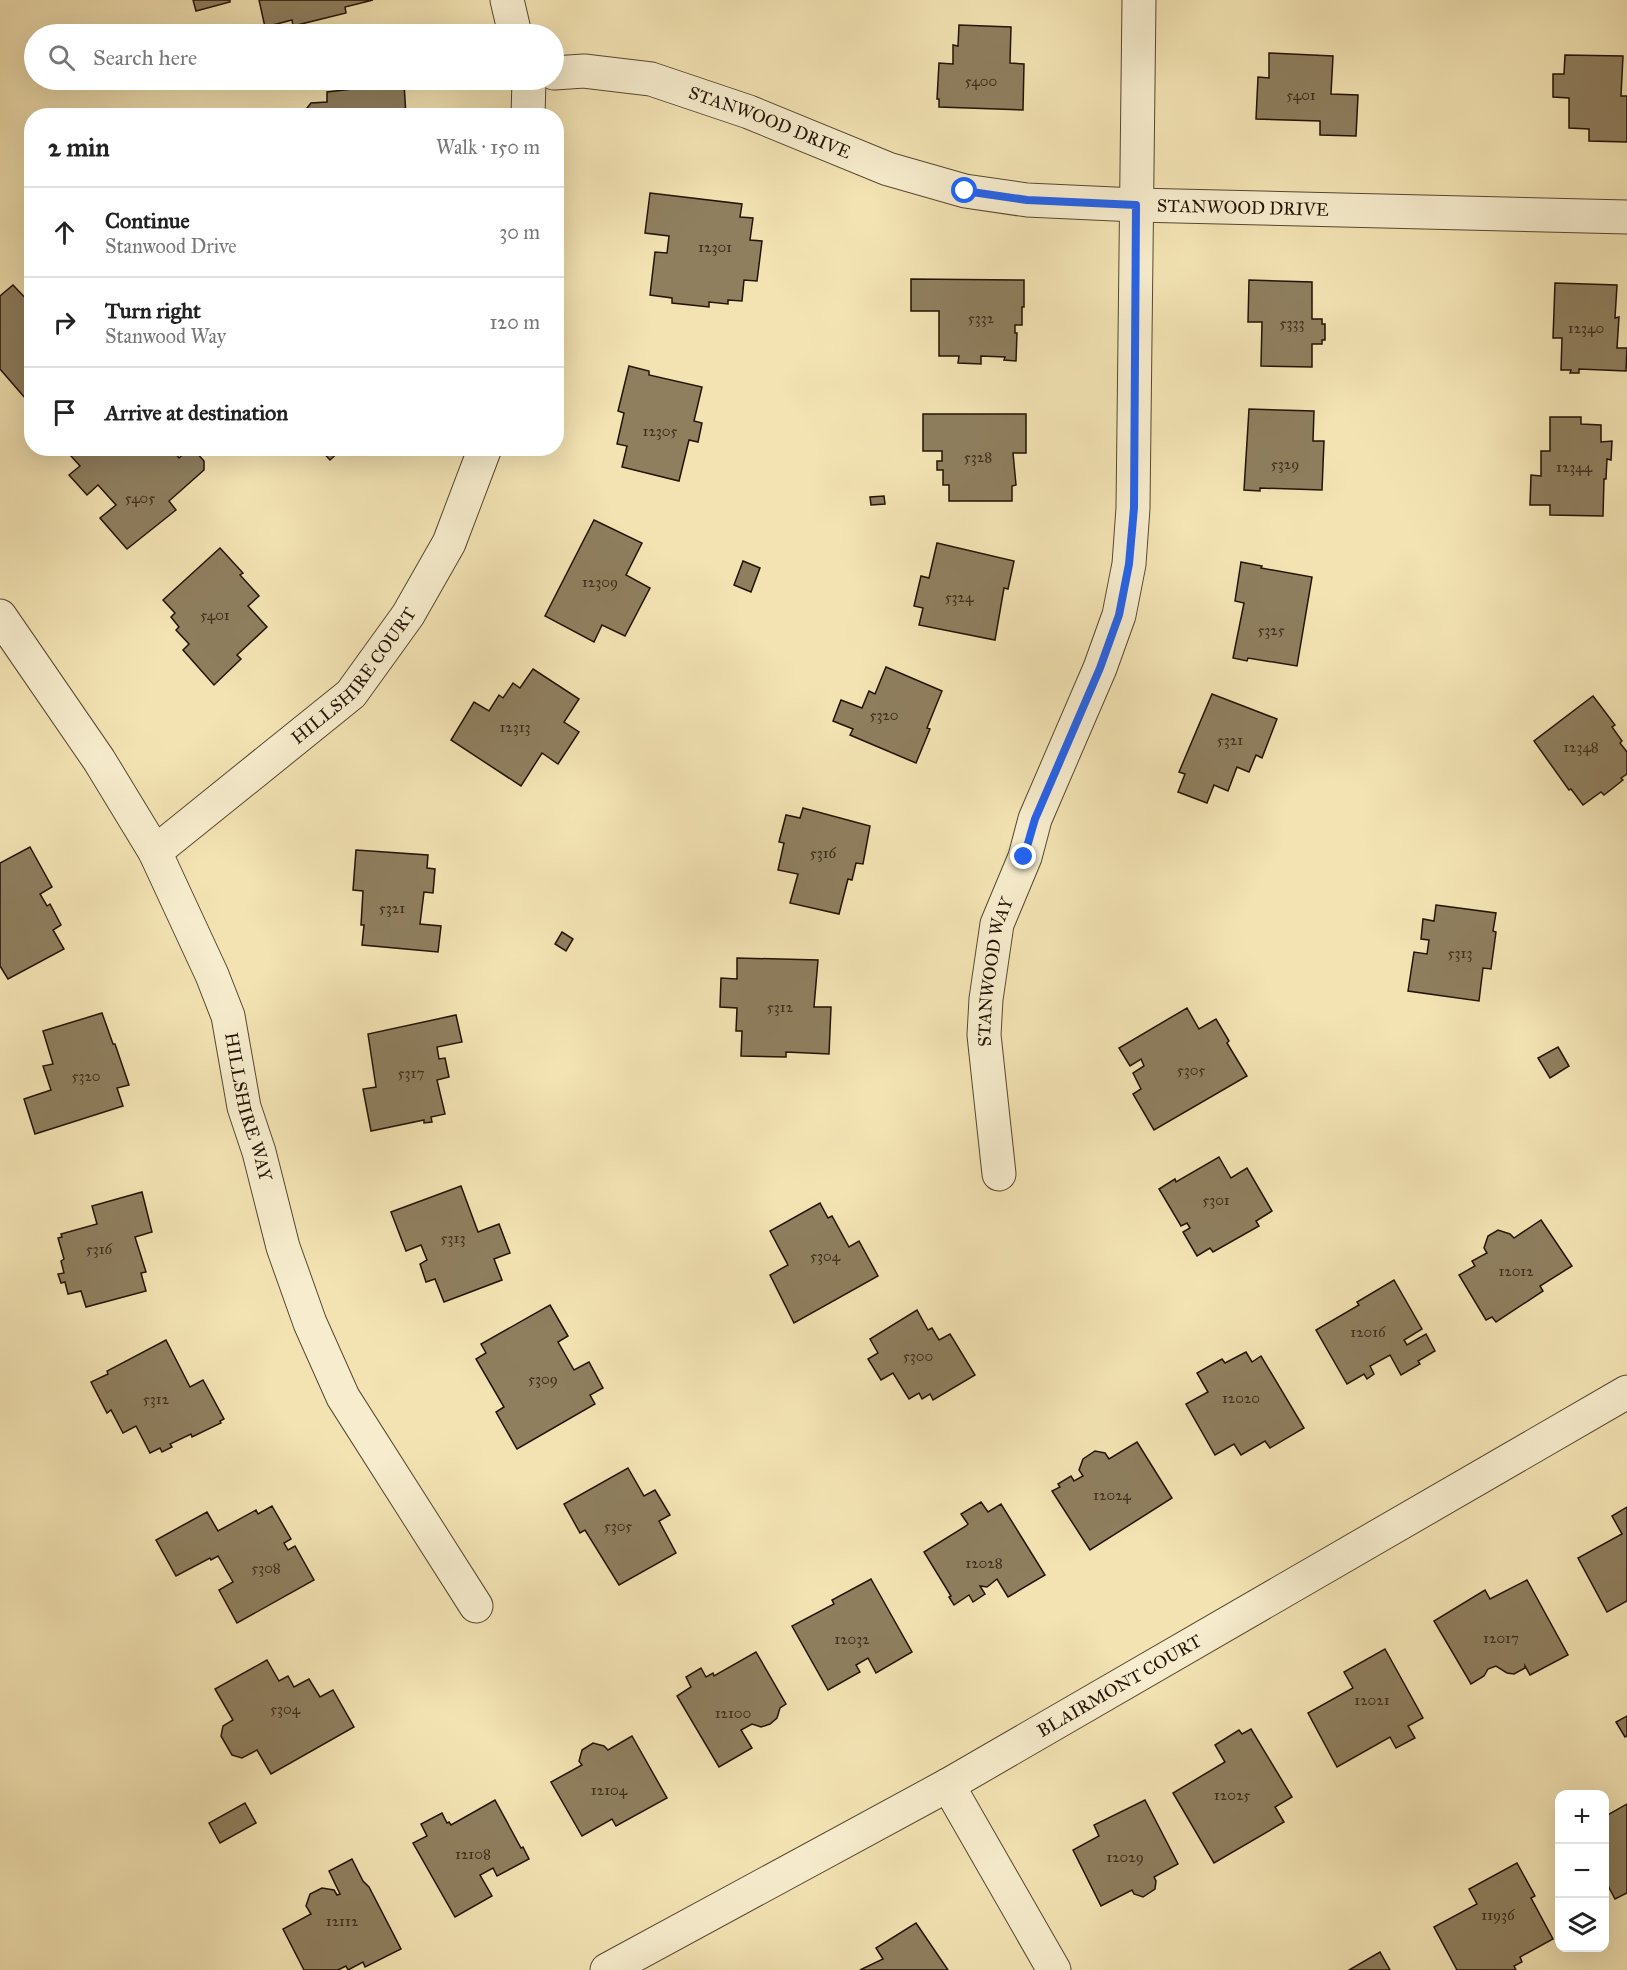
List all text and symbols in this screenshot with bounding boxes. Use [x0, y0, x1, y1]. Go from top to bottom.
search box [24, 24, 564, 90]
icon: search [45, 41, 78, 74]
text: Search here [93, 44, 197, 71]
house number: 5400 [965, 72, 997, 90]
street label: STANWOOD DRIVE [686, 81, 854, 164]
house number: 5401 [1286, 86, 1316, 104]
text: 2 min [48, 131, 109, 163]
text: Walk · 150 m [436, 135, 540, 159]
route start [951, 177, 977, 203]
street label: STANWOOD DRIVE [1157, 195, 1329, 221]
text: Continue [105, 207, 190, 234]
icon: ahead [48, 216, 81, 249]
text: 30 m [499, 220, 540, 244]
text: Stanwood Drive [105, 234, 237, 258]
house number: 12301 [698, 238, 732, 256]
text: Turn right [105, 297, 201, 324]
icon: right [48, 306, 81, 339]
house number: 5332 [968, 309, 995, 327]
text: 120 m [489, 310, 540, 334]
house number: 5333 [1280, 314, 1304, 332]
house number: 12340 [1568, 319, 1604, 337]
text: Stanwood Way [105, 324, 226, 348]
icon: arrive [48, 396, 81, 429]
text: Arrive at destination [105, 399, 288, 426]
house number: 12305 [642, 422, 678, 440]
house number: 5328 [964, 448, 992, 466]
house number: 5329 [1271, 455, 1299, 473]
house number: 12344 [1556, 458, 1593, 476]
house number: 5405 [125, 489, 155, 507]
house number: 12309 [582, 573, 618, 591]
house number: 5324 [945, 588, 974, 606]
street label: HILLSHIRE COURT [287, 604, 421, 749]
house number: 5401 [200, 606, 230, 624]
house number: 5325 [1257, 621, 1285, 639]
house number: 5320 [869, 706, 899, 724]
house number: 12313 [499, 718, 531, 736]
house number: 5321 [1217, 731, 1243, 749]
house number: 12348 [1563, 738, 1599, 756]
route end [1010, 843, 1036, 869]
house number: 5316 [810, 844, 838, 862]
street label: STANWOOD WAY [973, 893, 1018, 1048]
house number: 5321 [379, 899, 405, 917]
house number: 5313 [1448, 944, 1472, 962]
house number: 5312 [767, 998, 794, 1016]
street label: HILLSHIRE WAY [220, 1031, 277, 1184]
house number: 5305 [1177, 1061, 1205, 1079]
house number: 5317 [398, 1064, 424, 1082]
house number: 5320 [71, 1067, 101, 1085]
house number: 5301 [1202, 1191, 1230, 1209]
house number: 5313 [441, 1229, 465, 1247]
house number: 5316 [86, 1240, 114, 1258]
house number: 5304 [810, 1247, 841, 1265]
house number: 12012 [1498, 1262, 1534, 1280]
house number: 12016 [1350, 1323, 1387, 1341]
house number: 5300 [903, 1347, 933, 1365]
house number: 5309 [528, 1370, 558, 1388]
house number: 12020 [1222, 1389, 1260, 1407]
house number: 5312 [143, 1390, 170, 1408]
house number: 12024 [1093, 1486, 1132, 1504]
house number: 5305 [604, 1517, 632, 1535]
house number: 12028 [965, 1554, 1003, 1572]
house number: 5308 [251, 1559, 281, 1577]
house number: 12017 [1483, 1629, 1519, 1647]
house number: 12032 [834, 1630, 870, 1648]
street label: BLAIRMONT COURT [1033, 1630, 1206, 1742]
house number: 12021 [1354, 1691, 1390, 1709]
house number: 5304 [270, 1700, 301, 1718]
house number: 12100 [715, 1704, 751, 1722]
house number: 12104 [591, 1781, 628, 1799]
house number: 12025 [1214, 1786, 1250, 1804]
map controls [1555, 1790, 1609, 1952]
button: + [1555, 1790, 1609, 1844]
button: − [1555, 1844, 1609, 1898]
house number: 12108 [455, 1845, 491, 1863]
house number: 12029 [1106, 1848, 1144, 1866]
button: layers [1555, 1898, 1609, 1952]
house number: 11936 [1481, 1906, 1516, 1924]
house number: 12112 [326, 1912, 359, 1930]

